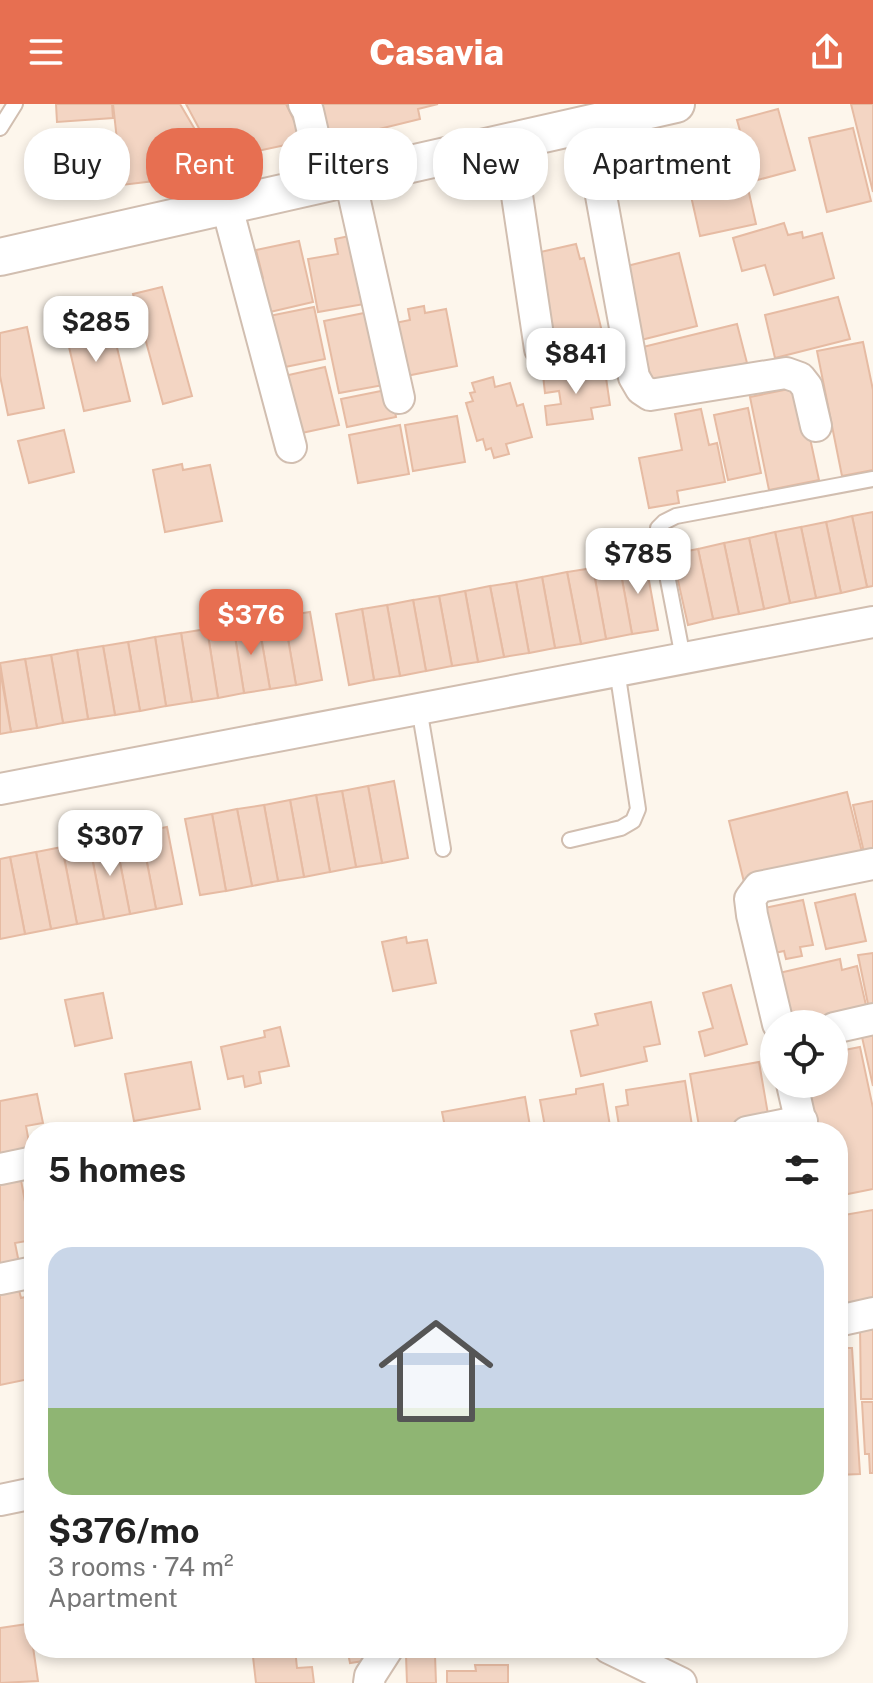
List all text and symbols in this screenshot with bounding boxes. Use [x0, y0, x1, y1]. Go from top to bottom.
icon: menu [24, 30, 68, 74]
icon: share [805, 30, 849, 74]
text: Casavia [369, 31, 504, 73]
chip: Buy [24, 128, 130, 200]
chip: Rent [146, 128, 263, 200]
chip: Filters [279, 128, 417, 200]
chip: New [433, 128, 548, 200]
chip: Apartment [564, 128, 760, 200]
pin: $285 [49, 296, 143, 364]
text: $285 [61, 306, 131, 337]
pin: $841 [529, 328, 623, 396]
text: $841 [544, 338, 608, 369]
pin: $785 [591, 528, 685, 596]
text: $785 [604, 538, 672, 569]
pin: $376 [204, 589, 298, 657]
text: $376 [217, 599, 285, 630]
pin: $307 [63, 810, 157, 878]
text: $307 [76, 820, 144, 851]
map controls [760, 1010, 848, 1098]
button: locate [760, 1010, 848, 1098]
icon: filters [780, 1148, 824, 1192]
text: 5 homes [48, 1150, 186, 1190]
icon: home [364, 1299, 508, 1443]
text: $376/mo [48, 1511, 200, 1551]
text: 3 rooms · 74 m² [48, 1551, 234, 1582]
text: Apartment [48, 1582, 178, 1613]

